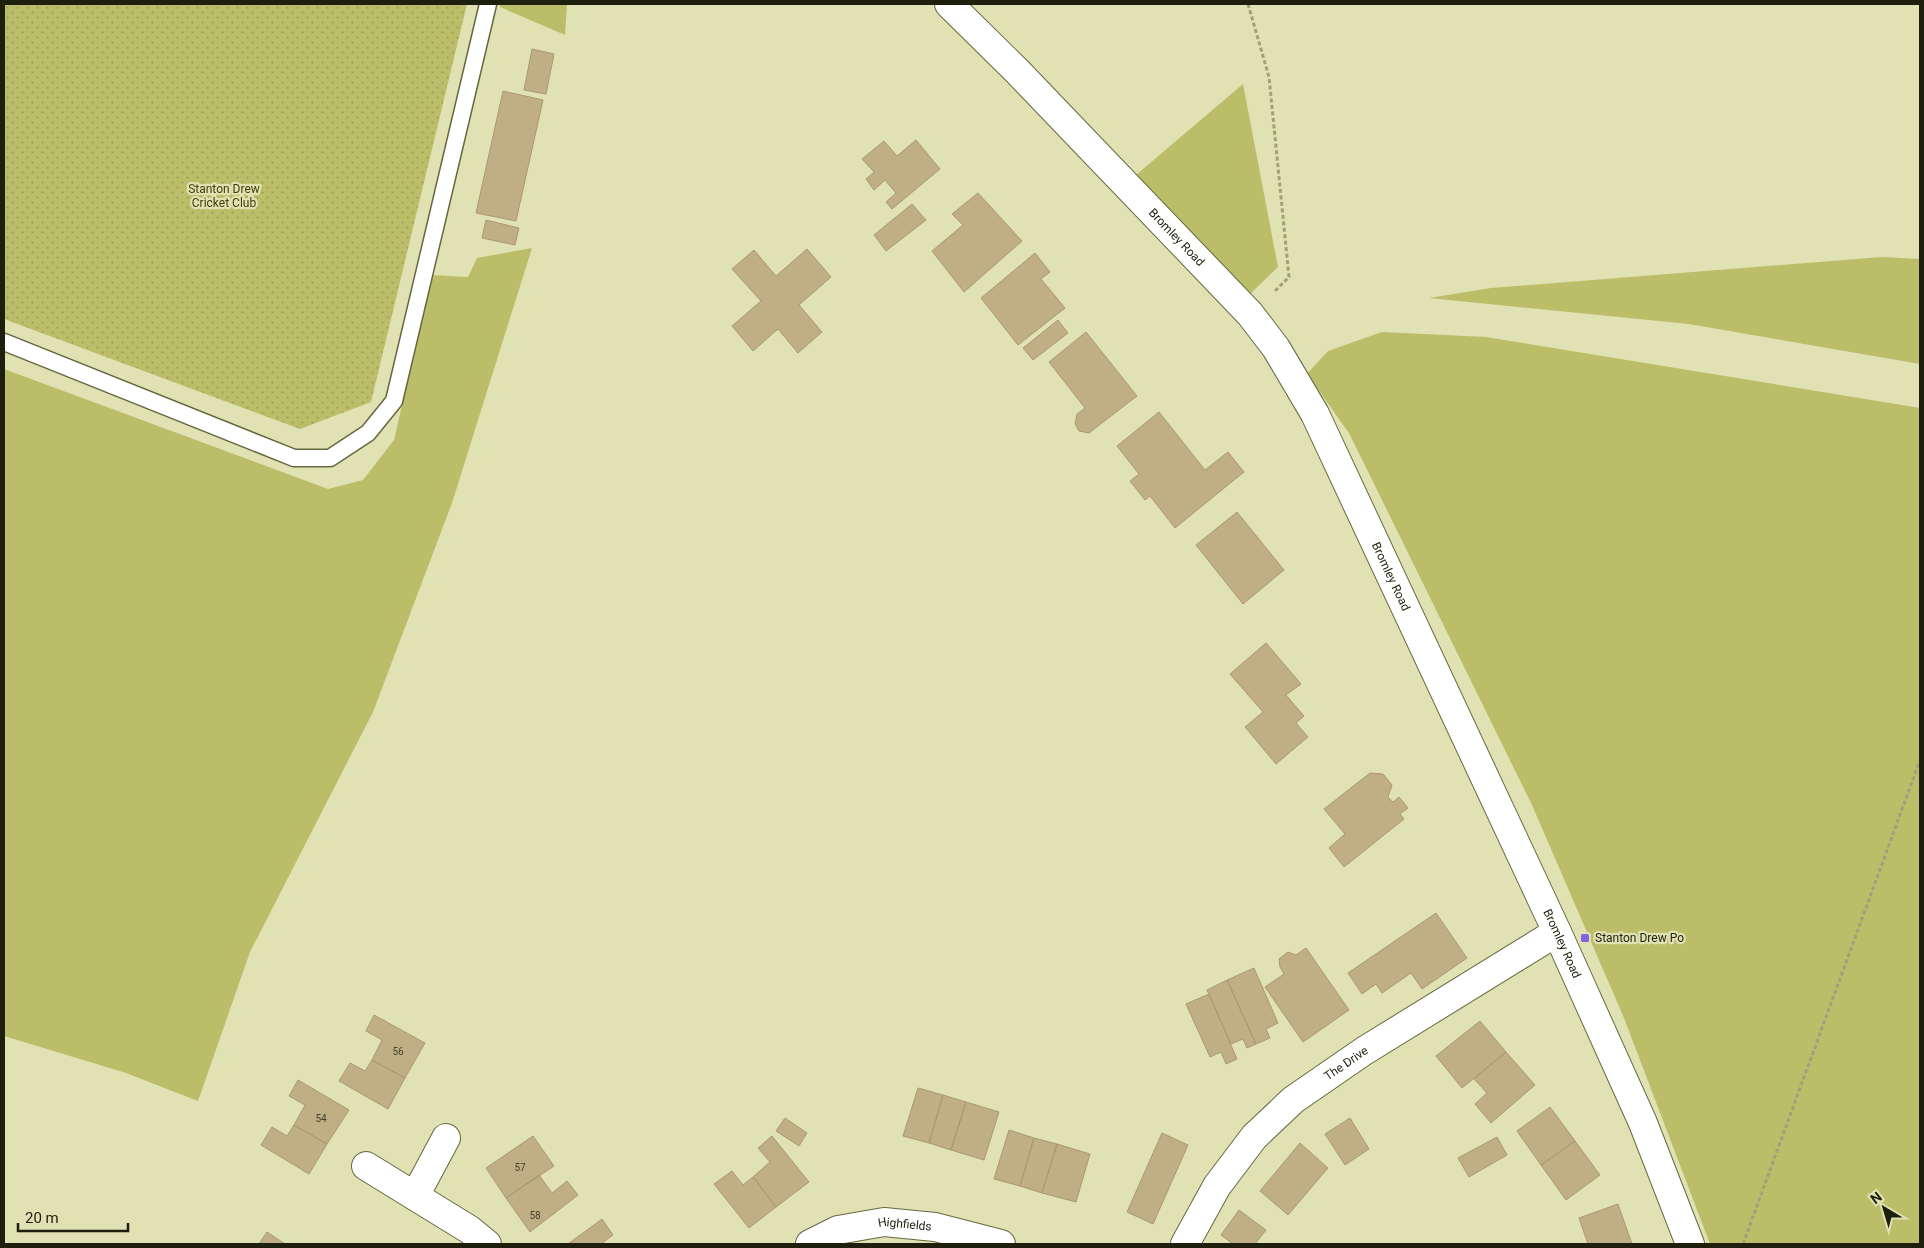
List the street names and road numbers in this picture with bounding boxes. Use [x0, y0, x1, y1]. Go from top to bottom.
street label: Bromley Road [1146, 206, 1207, 269]
street label: Bromley Road [1369, 540, 1413, 613]
street label: Bromley Road [1540, 907, 1584, 980]
street label: The Drive [1322, 1043, 1371, 1083]
street label: Highfields [877, 1215, 932, 1234]

